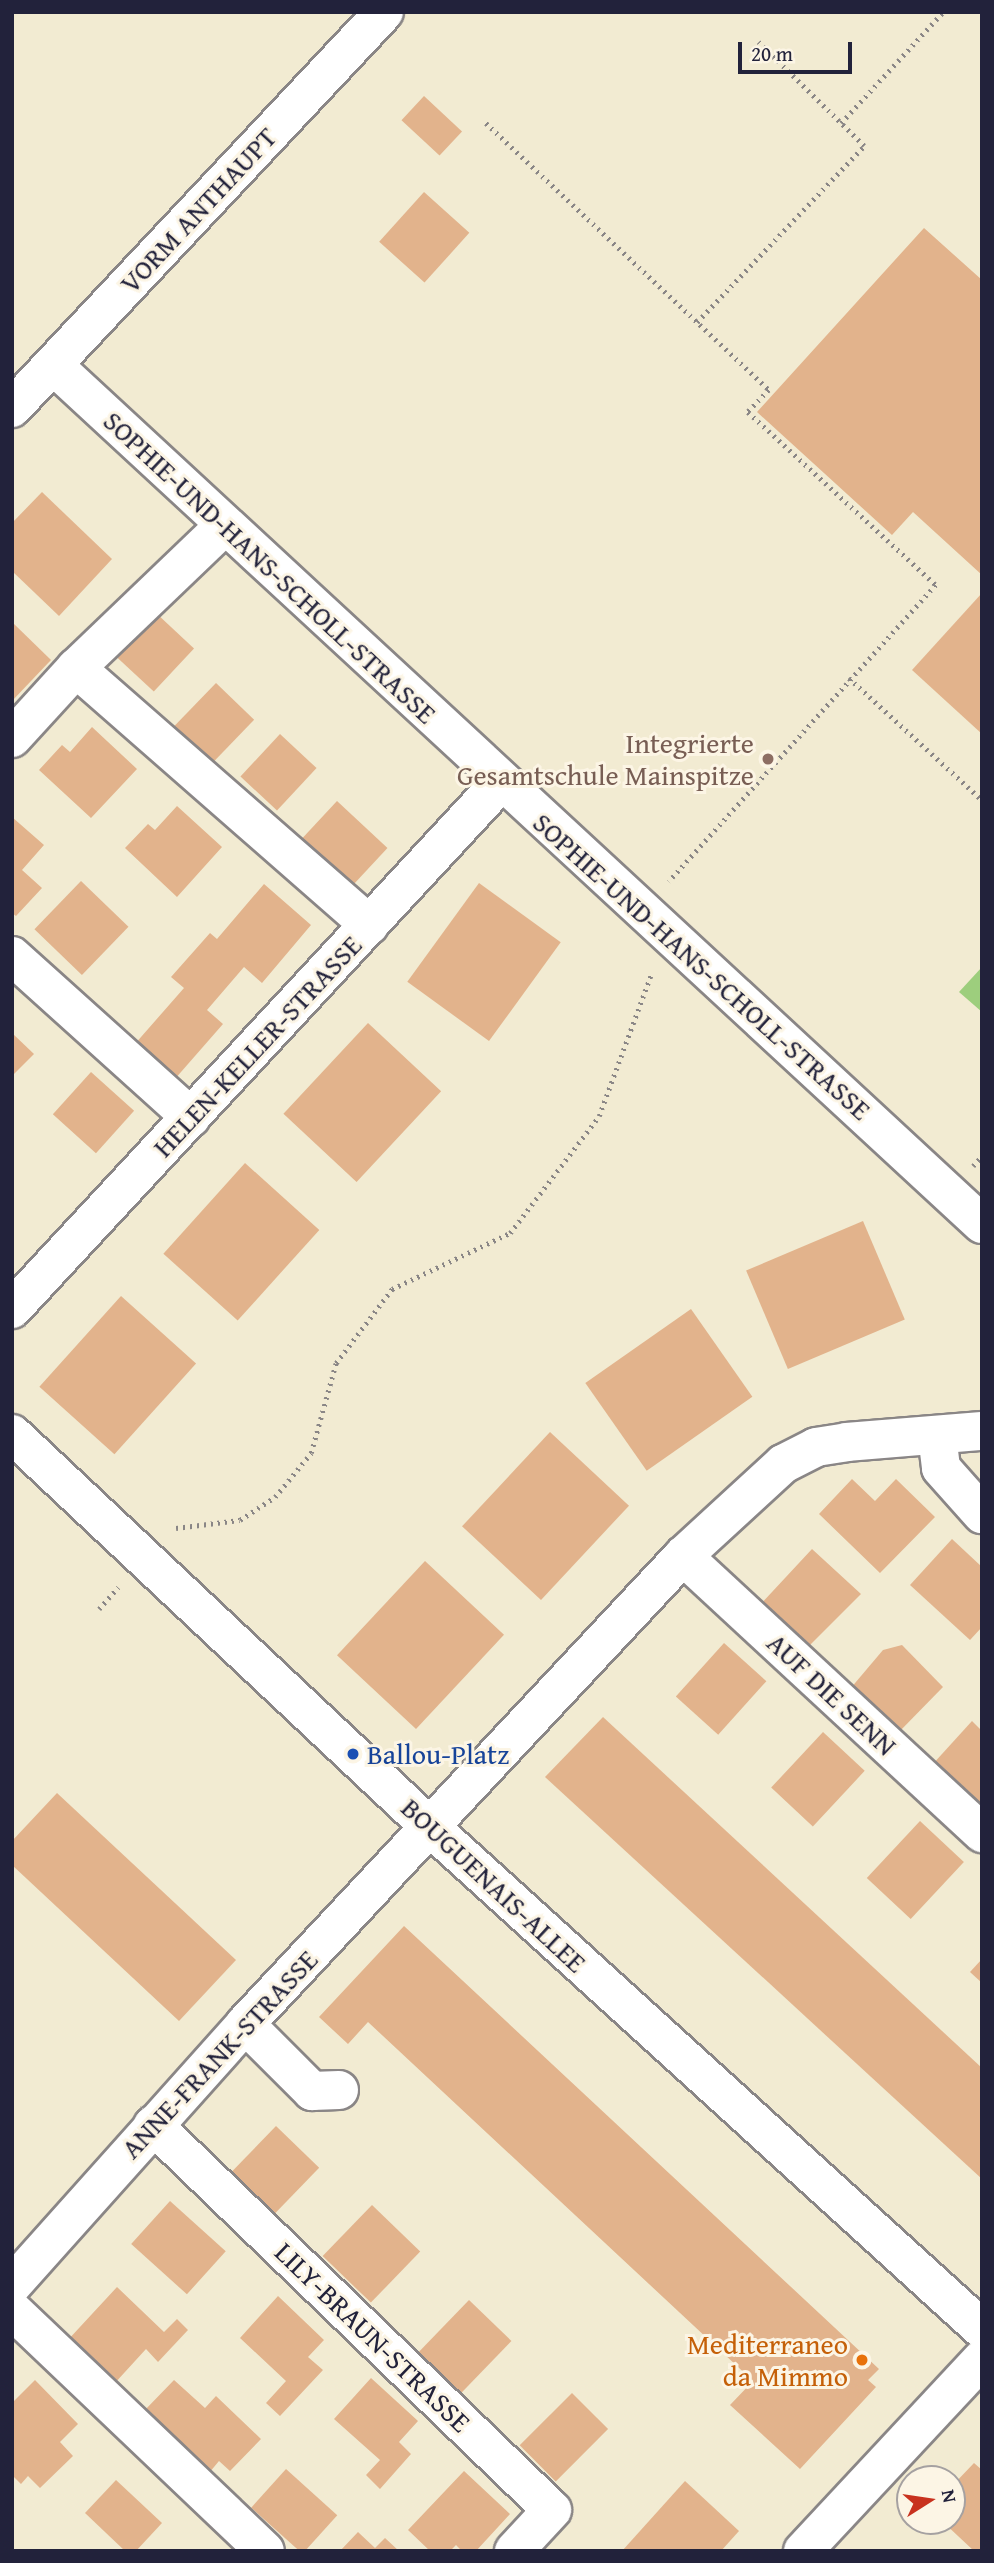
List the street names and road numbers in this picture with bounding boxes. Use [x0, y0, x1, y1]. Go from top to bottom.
street label: VORM ANTHAUPT [113, 120, 283, 300]
street label: SOPHIE-UND-HANS-SCHOLL-STRASSE [97, 404, 443, 730]
street label: SOPHIE-UND-HANS-SCHOLL-STRASSE [526, 805, 878, 1127]
street label: HELEN-KELLER-STRASSE [146, 928, 368, 1164]
street label: AUF DIE SENN [760, 1626, 904, 1762]
street label: BOUGUENAIS-ALLEE [395, 1791, 593, 1979]
street label: ANNE-FRANK-STRASSE [114, 1943, 324, 2165]
street label: LILY-BRAUN-STRASSE [268, 2235, 478, 2439]

